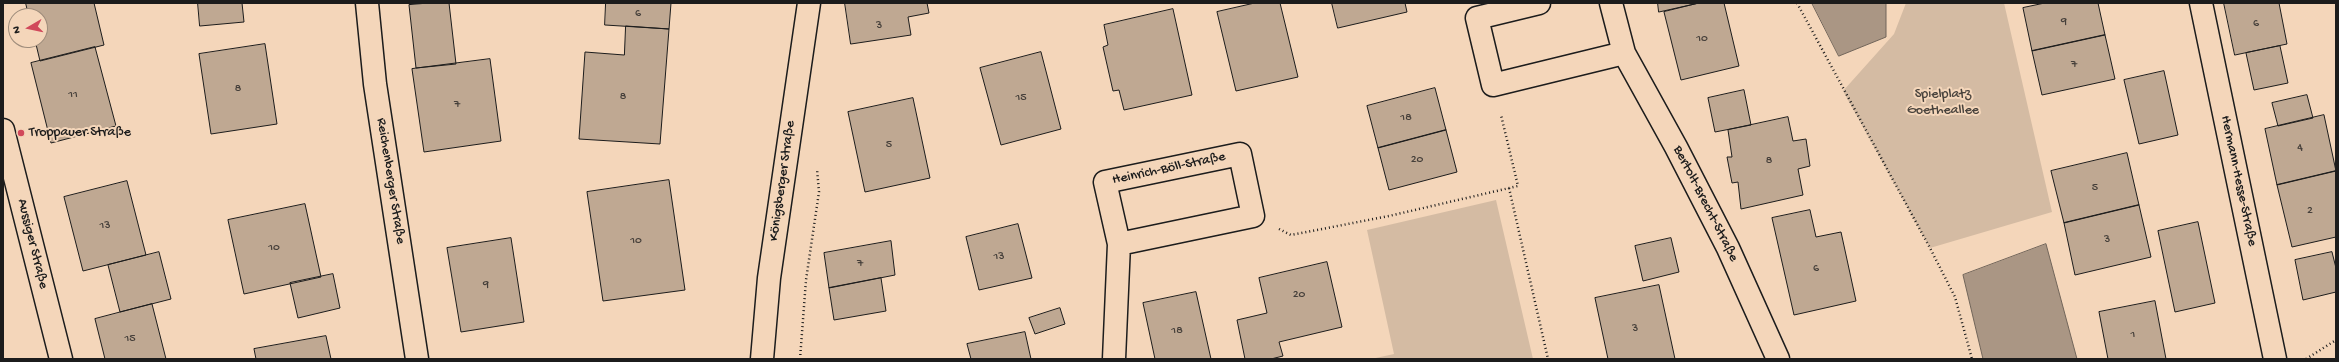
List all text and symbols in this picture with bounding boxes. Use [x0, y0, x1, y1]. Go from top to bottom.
house number: 6 [635, 7, 641, 21]
north arrow [8, 8, 48, 48]
house number: 9 [2061, 15, 2067, 29]
house number: 6 [2253, 17, 2259, 31]
house number: 3 [876, 19, 882, 33]
text: N [11, 25, 24, 34]
house number: 10 [1696, 32, 1708, 46]
house number: 7 [2071, 58, 2077, 72]
house number: 8 [235, 82, 241, 96]
park label: Spielplatz Goetheallee [1907, 87, 1979, 120]
house number: 11 [68, 88, 78, 102]
house number: 8 [620, 90, 626, 104]
house number: 15 [1015, 91, 1027, 105]
house number: 7 [454, 98, 460, 112]
house number: 18 [1400, 111, 1412, 125]
street label: Hermann-Hesse-Straße [2216, 114, 2260, 248]
street label: Reichenberger Straße [372, 117, 408, 245]
street label: Königsberger Straße [766, 120, 800, 242]
place label: Troppauer Straße [29, 125, 131, 141]
marker: Troppauer Straße [16, 128, 26, 138]
house number: 5 [886, 138, 892, 152]
house number: 4 [2297, 141, 2303, 155]
street label: Bertolt-Brecht-Straße [1668, 143, 1742, 265]
street label: Heinrich-Böll-Straße [1111, 149, 1227, 189]
house number: 20 [1411, 153, 1423, 167]
house number: 8 [1766, 154, 1772, 168]
house number: 5 [2092, 181, 2098, 195]
street label: Aussiger Straße [13, 197, 51, 291]
house number: 2 [2307, 204, 2313, 218]
house number: 13 [99, 219, 111, 233]
house number: 3 [2104, 233, 2110, 247]
house number: 10 [630, 234, 642, 248]
house number: 10 [268, 241, 280, 255]
house number: 13 [993, 250, 1005, 264]
house number: 7 [857, 257, 863, 271]
house number: 6 [1813, 262, 1819, 276]
house number: 9 [483, 278, 489, 292]
house number: 20 [1293, 288, 1305, 302]
house number: 3 [1632, 322, 1638, 336]
house number: 18 [1171, 324, 1183, 338]
house number: 1 [2131, 328, 2135, 342]
house number: 15 [124, 332, 136, 346]

